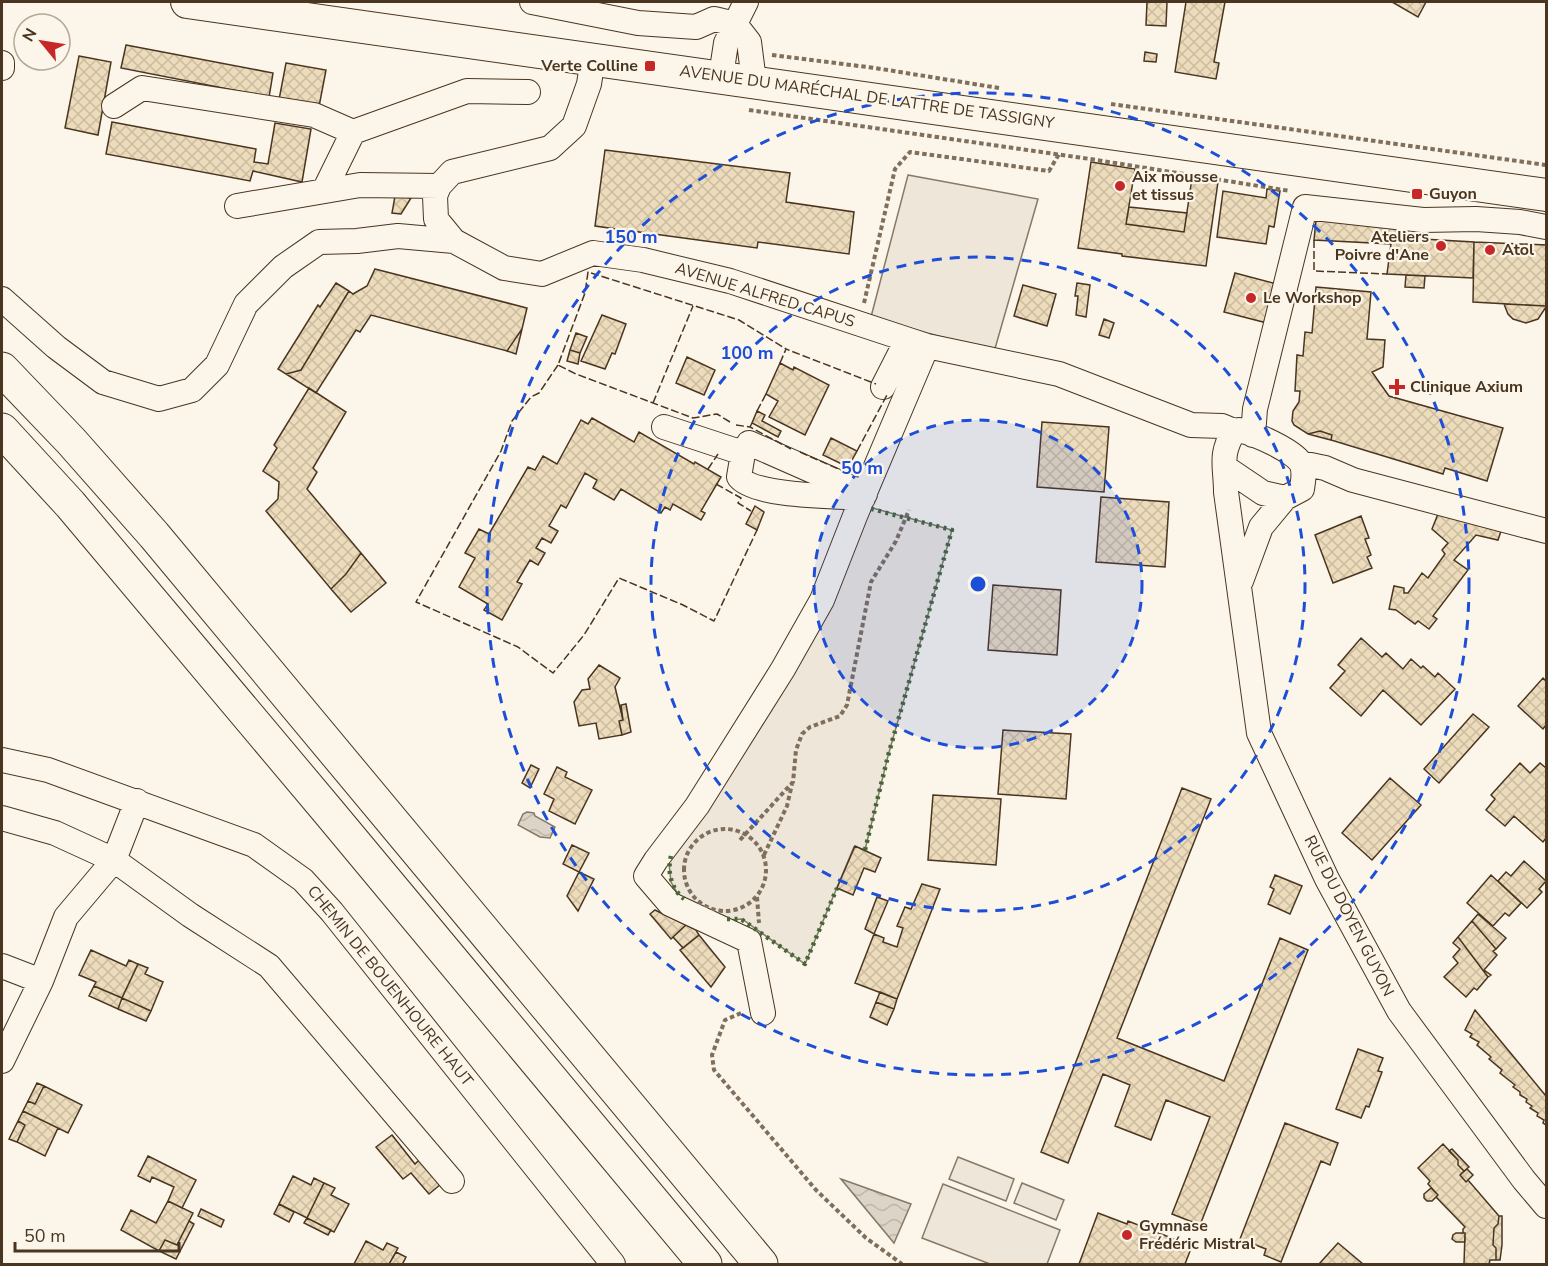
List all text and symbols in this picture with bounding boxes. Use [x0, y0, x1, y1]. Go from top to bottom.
north arrow [12, 12, 72, 72]
text: N [17, 24, 42, 46]
place label: Verte Colline [540, 55, 638, 77]
marker: Verte Colline [643, 59, 657, 73]
street label: AVENUE DU MARÉCHAL DE LATTRE DE TASSIGNY [678, 60, 1056, 134]
place label: Aix mousse et tissus [1132, 166, 1218, 206]
marker: Aix mousse et tissus [1113, 179, 1127, 193]
place label: Guyon [1429, 183, 1477, 205]
marker: Guyon [1410, 187, 1424, 201]
text: 150 m [604, 225, 658, 249]
place label: Ateliers Poivre d'Ane [1335, 226, 1429, 266]
marker: Ateliers Poivre d'Ane [1434, 239, 1448, 253]
place label: Atol [1502, 239, 1534, 261]
marker: Atol [1483, 243, 1497, 257]
street label: AVENUE ALFRED CAPUS [672, 257, 858, 333]
place label: Le Workshop [1263, 287, 1362, 309]
marker: Le Workshop [1244, 291, 1258, 305]
text: 100 m [720, 341, 774, 365]
place label: Clinique Axium [1410, 376, 1523, 398]
marker: Clinique Axium [1388, 378, 1406, 396]
text: 50 m [841, 456, 883, 480]
centre of rings [968, 574, 988, 594]
street label: RUE DU DOYEN GUYON [1299, 832, 1399, 1000]
street label: CHEMIN DE BOUENHOURE HAUT [302, 881, 478, 1091]
scale bar [15, 1215, 178, 1253]
place label: Gymnase Frédéric Mistral [1139, 1215, 1255, 1255]
text: 50 m [24, 1224, 66, 1248]
marker: Gymnase Frédéric Mistral [1120, 1228, 1134, 1242]

